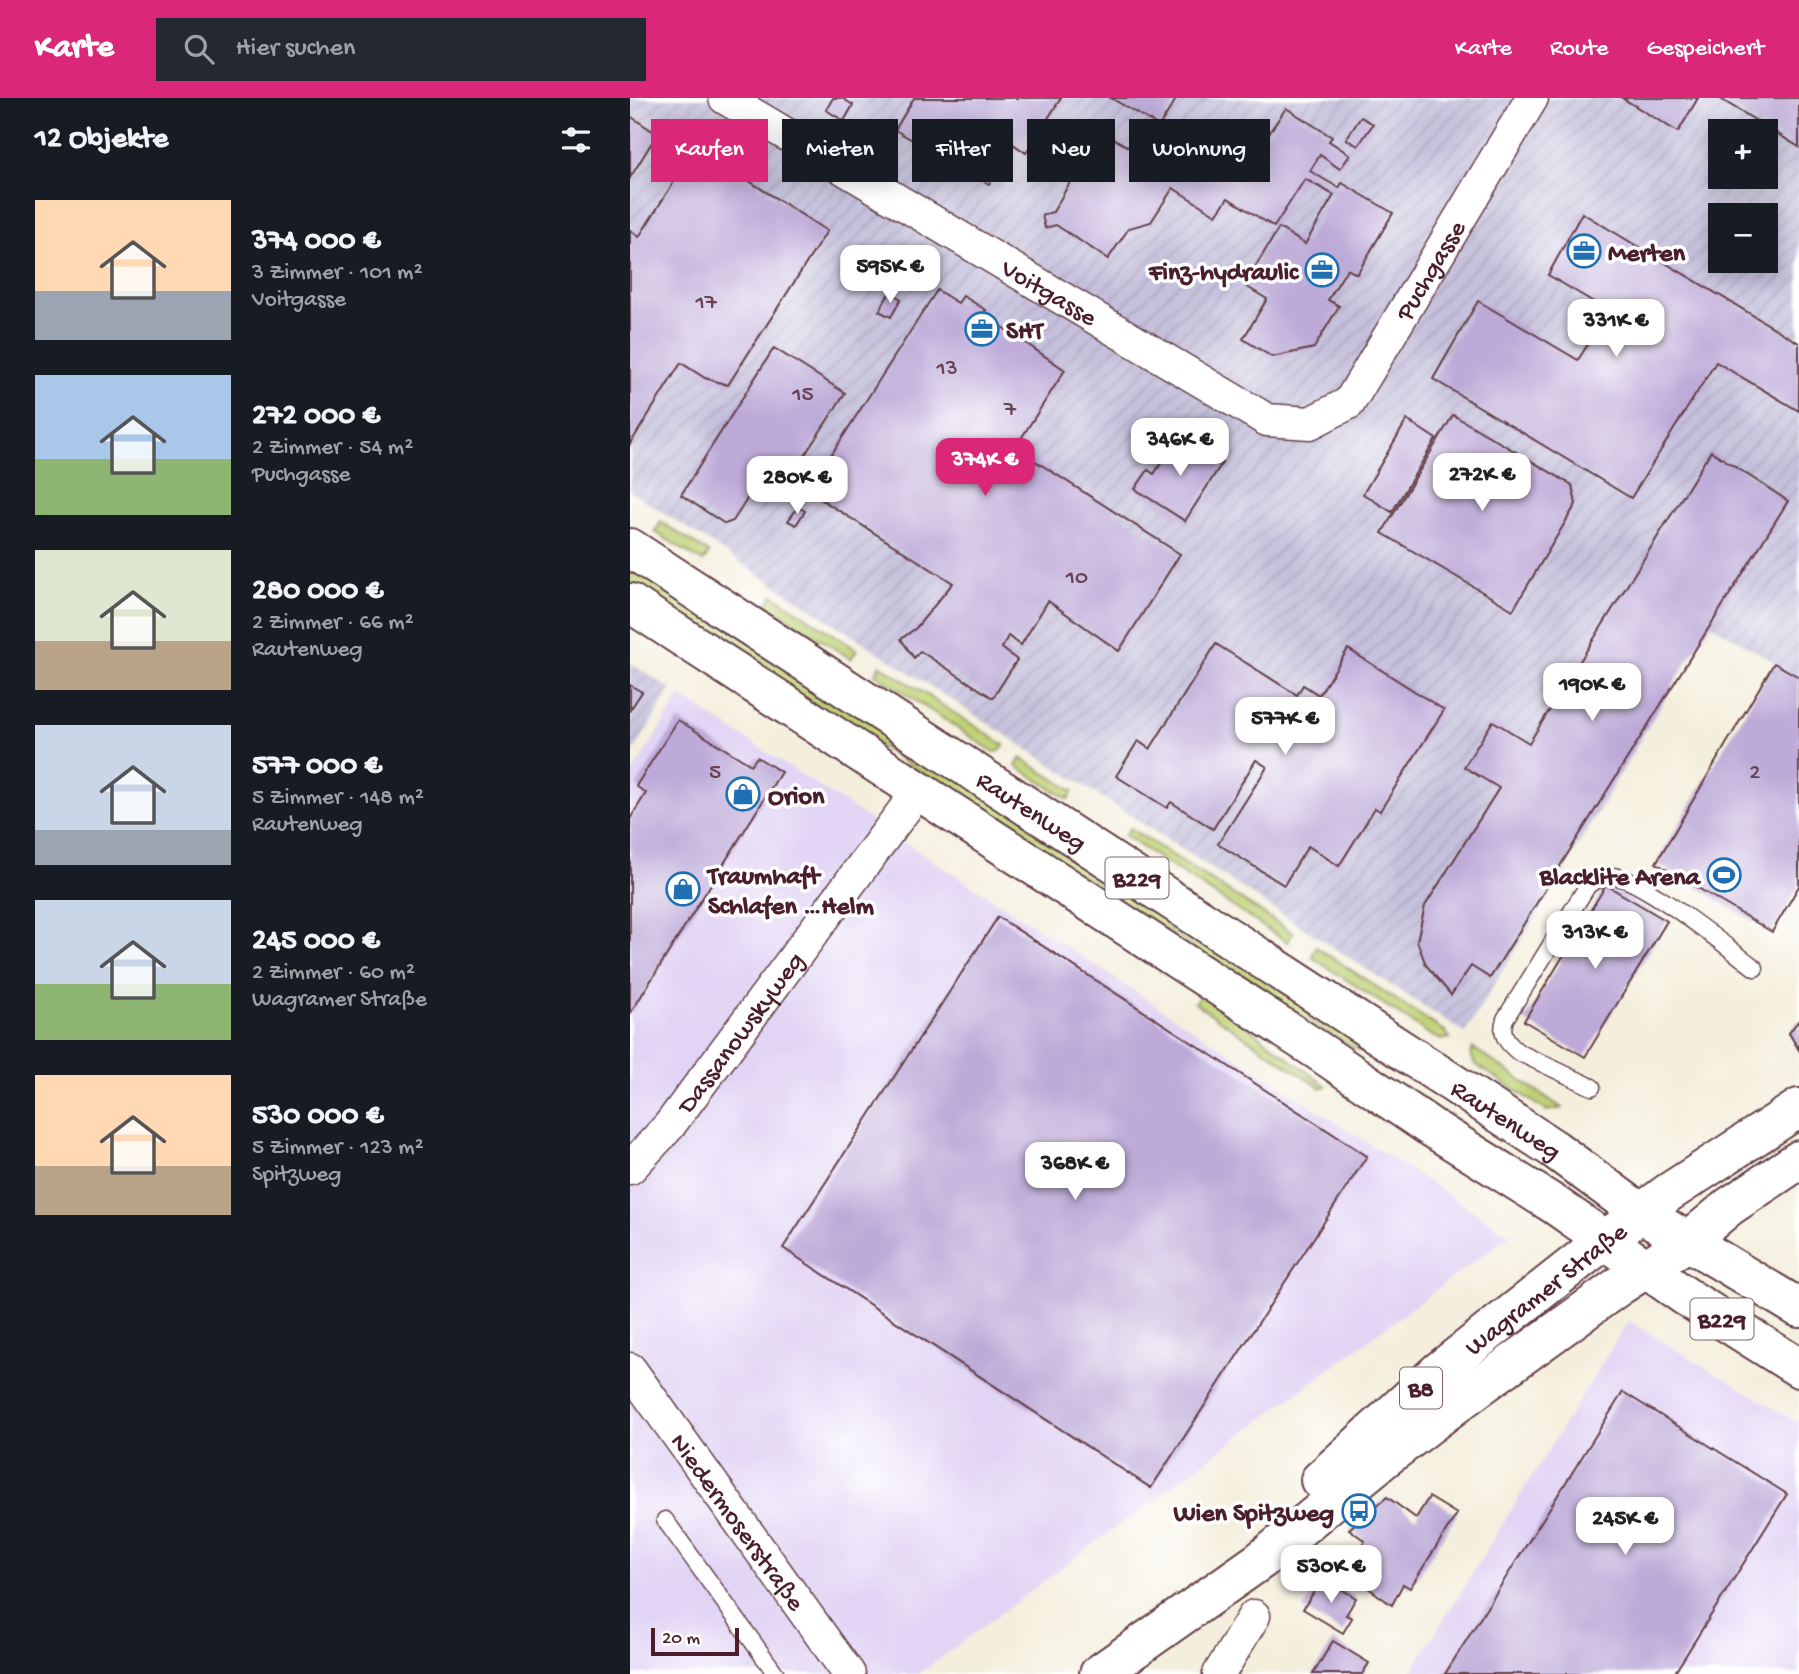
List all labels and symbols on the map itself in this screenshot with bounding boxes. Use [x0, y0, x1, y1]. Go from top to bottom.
street label: Puchgasse [1391, 216, 1475, 328]
office icon: Merten [1565, 232, 1603, 270]
place label: Merten [1608, 240, 1686, 271]
pin: 595K € [833, 246, 947, 305]
office icon: Finz-hydraulic [1303, 251, 1341, 289]
street label: Voitgasse [993, 254, 1102, 336]
place label: Finz-hydraulic [1148, 259, 1300, 290]
house number: 17 [694, 290, 718, 317]
pin: 331K € [1559, 300, 1673, 359]
office icon: SHT [963, 310, 1001, 348]
place label: SHT [1006, 318, 1045, 349]
house number: 13 [935, 356, 958, 383]
house number: 15 [791, 382, 814, 409]
house number: 7 [1003, 397, 1017, 424]
pin: 346K € [1123, 418, 1237, 478]
pin: 374K € [928, 438, 1042, 498]
pin: 272K € [1425, 454, 1539, 513]
pin: 280K € [740, 456, 854, 516]
house number: 10 [1065, 565, 1088, 592]
pin: 190K € [1535, 664, 1649, 723]
pin: 577K € [1228, 698, 1342, 757]
house number: 5 [709, 760, 721, 787]
house number: 2 [1749, 760, 1761, 787]
street label: Rautenweg [969, 766, 1091, 861]
shop icon: Orion [724, 775, 762, 813]
place label: Orion [768, 783, 825, 814]
sports icon: Blacklite Arena [1705, 856, 1743, 894]
road number: B229 [1106, 858, 1168, 898]
place label: Traumhaft Schlafen …Helm [706, 863, 874, 924]
place label: Blacklite Arena [1539, 864, 1702, 895]
shop icon: Traumhaft Schlafen …Helm [664, 870, 702, 908]
pin: 313K € [1538, 912, 1652, 971]
street label: Dassanowskyweg [672, 947, 813, 1123]
street label: Rautenweg [1444, 1075, 1565, 1169]
pin: 368K € [1018, 1142, 1132, 1202]
street label: Wagramer Straße [1460, 1218, 1635, 1365]
road number: B229 [1690, 1298, 1754, 1339]
road number: B8 [1400, 1368, 1442, 1408]
street label: Niedermoserstraße [661, 1429, 810, 1619]
bus stop icon: Wien Spitzweg [1340, 1492, 1378, 1530]
pin: 245K € [1568, 1498, 1682, 1557]
place label: Wien Spitzweg [1172, 1500, 1334, 1531]
pin: 530K € [1274, 1546, 1388, 1605]
scale bar [651, 1625, 738, 1657]

